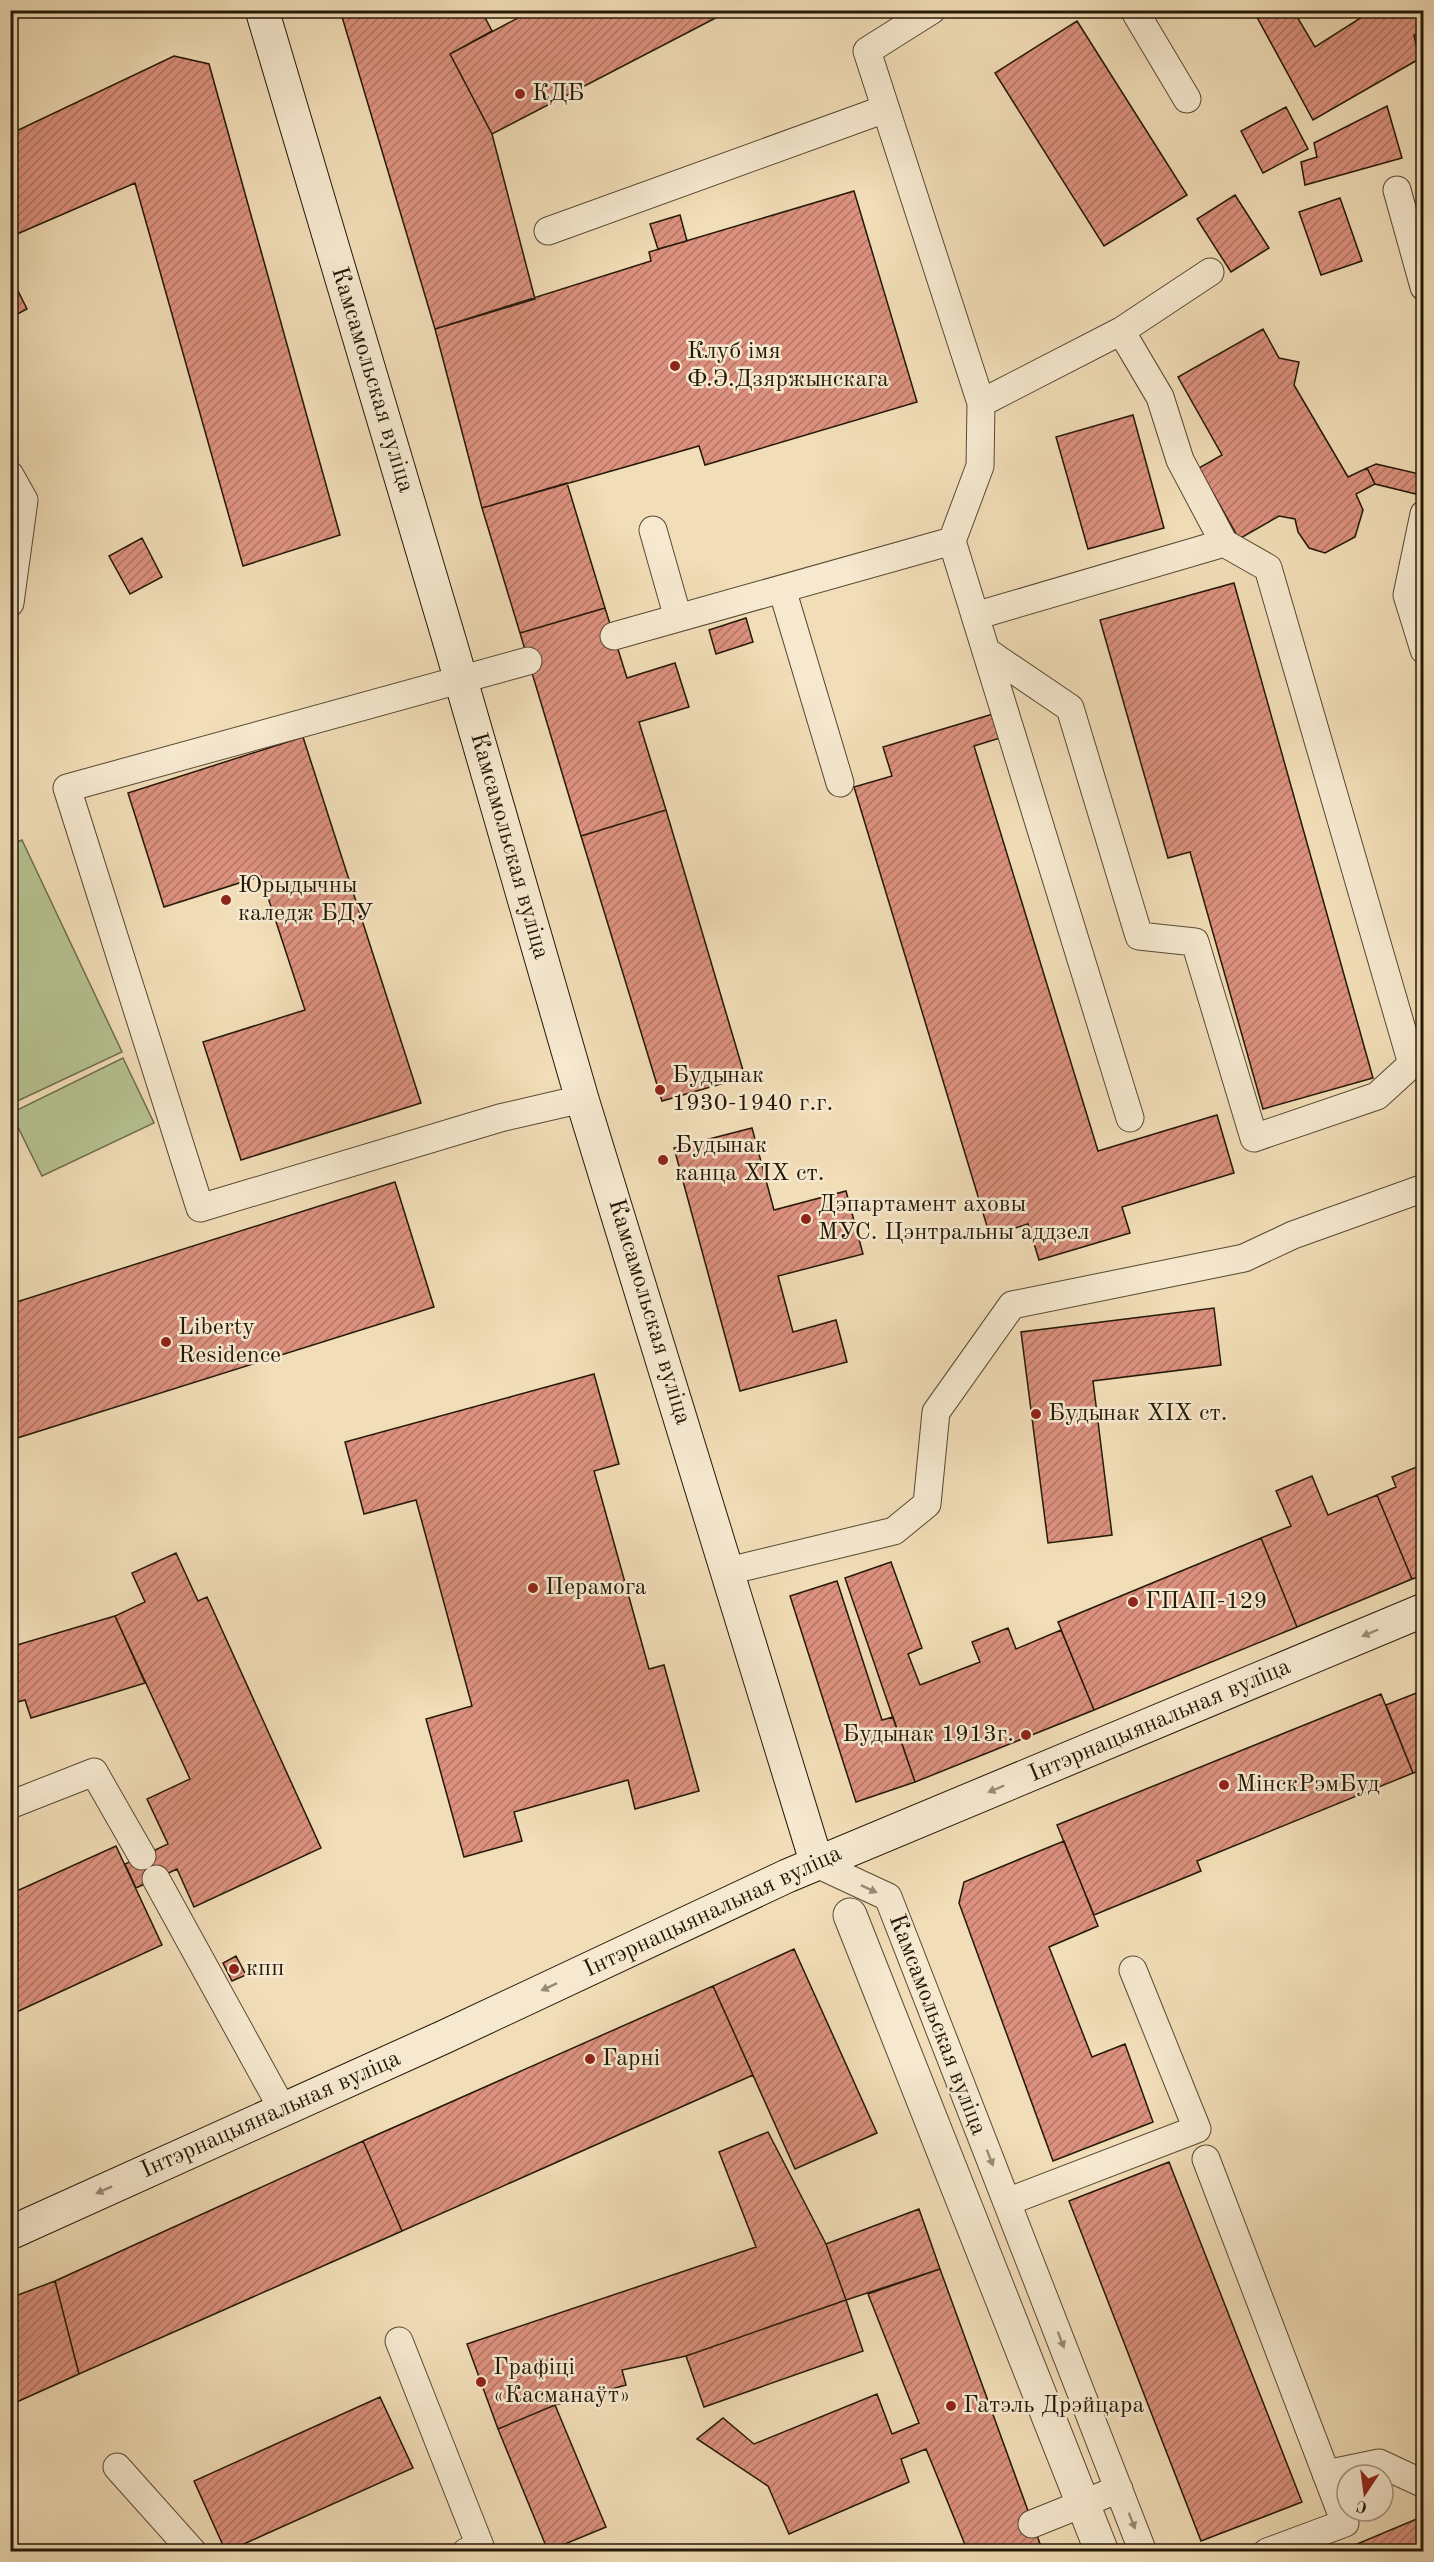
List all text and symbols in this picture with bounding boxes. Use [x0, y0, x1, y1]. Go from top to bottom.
place label: КДБ [532, 82, 584, 106]
marker: КДБ [513, 87, 527, 101]
street label: Камсамольская вуліца [326, 264, 418, 496]
place label: Клуб імя Ф.Э.Дзяржынскага [687, 340, 889, 392]
marker: Клуб імя Ф.Э.Дзяржынскага [668, 359, 682, 373]
street label: Камсамольская вуліца [465, 730, 553, 962]
place label: Юрыдычны каледж БДУ [238, 874, 373, 926]
marker: Юрыдычны каледж БДУ [219, 893, 233, 907]
place label: Будынак 1930-1940 г.г. [672, 1064, 833, 1116]
marker: Будынак 1930-1940 г.г. [653, 1083, 667, 1097]
place label: Будынак канца ХІХ ст. [675, 1134, 824, 1186]
marker: Будынак канца ХІХ ст. [656, 1153, 670, 1167]
place label: Дэпартамент аховы МУС. Цэнтральны аддзел [818, 1193, 1090, 1245]
street label: Камсамольская вуліца [603, 1196, 695, 1428]
marker: Дэпартамент аховы МУС. Цэнтральны аддзел [799, 1212, 813, 1226]
place label: Liberty Residence [178, 1316, 281, 1368]
marker: Liberty Residence [159, 1335, 173, 1349]
place label: Будынак XIX ст. [1048, 1402, 1227, 1426]
marker: Будынак XIX ст. [1029, 1407, 1043, 1421]
place label: Перамога [545, 1576, 647, 1600]
marker: Перамога [526, 1581, 540, 1595]
place label: ГПАП-129 [1145, 1590, 1267, 1614]
marker: ГПАП-129 [1126, 1595, 1140, 1609]
one-way arrow [1360, 1628, 1378, 1638]
street label: Інтэрнацыянальная вуліца [1026, 1655, 1294, 1787]
place label: Будынак 1913г. [842, 1723, 1014, 1747]
marker: Будынак 1913г. [1019, 1728, 1033, 1742]
place label: МінскРэмБуд [1236, 1773, 1380, 1797]
marker: МінскРэмБуд [1217, 1778, 1231, 1792]
one-way arrow [986, 1784, 1004, 1794]
street label: Інтэрнацыянальная вуліца [580, 1842, 846, 1982]
one-way arrow [861, 1884, 878, 1893]
street label: Камсамольская вуліца [884, 1911, 990, 2139]
place label: кпп [246, 1957, 284, 1981]
marker: кпп [227, 1962, 241, 1976]
one-way arrow [541, 1983, 558, 1992]
street label: Інтэрнацыянальная вуліца [138, 2047, 405, 2183]
place label: Гарні [602, 2047, 660, 2071]
marker: Гарні [583, 2052, 597, 2066]
one-way arrow [985, 2149, 995, 2167]
one-way arrow [96, 2186, 113, 2195]
one-way arrow [1056, 2331, 1066, 2349]
place label: Графіці «Касманаўт» [493, 2356, 631, 2408]
marker: Графіці «Касманаўт» [474, 2375, 488, 2389]
place label: Гатэль Дрэйцара [963, 2394, 1144, 2418]
marker: Гатэль Дрэйцара [944, 2399, 958, 2413]
north arrow [1335, 2463, 1395, 2523]
text: С [1355, 2497, 1369, 2515]
one-way arrow [1127, 2512, 1137, 2530]

